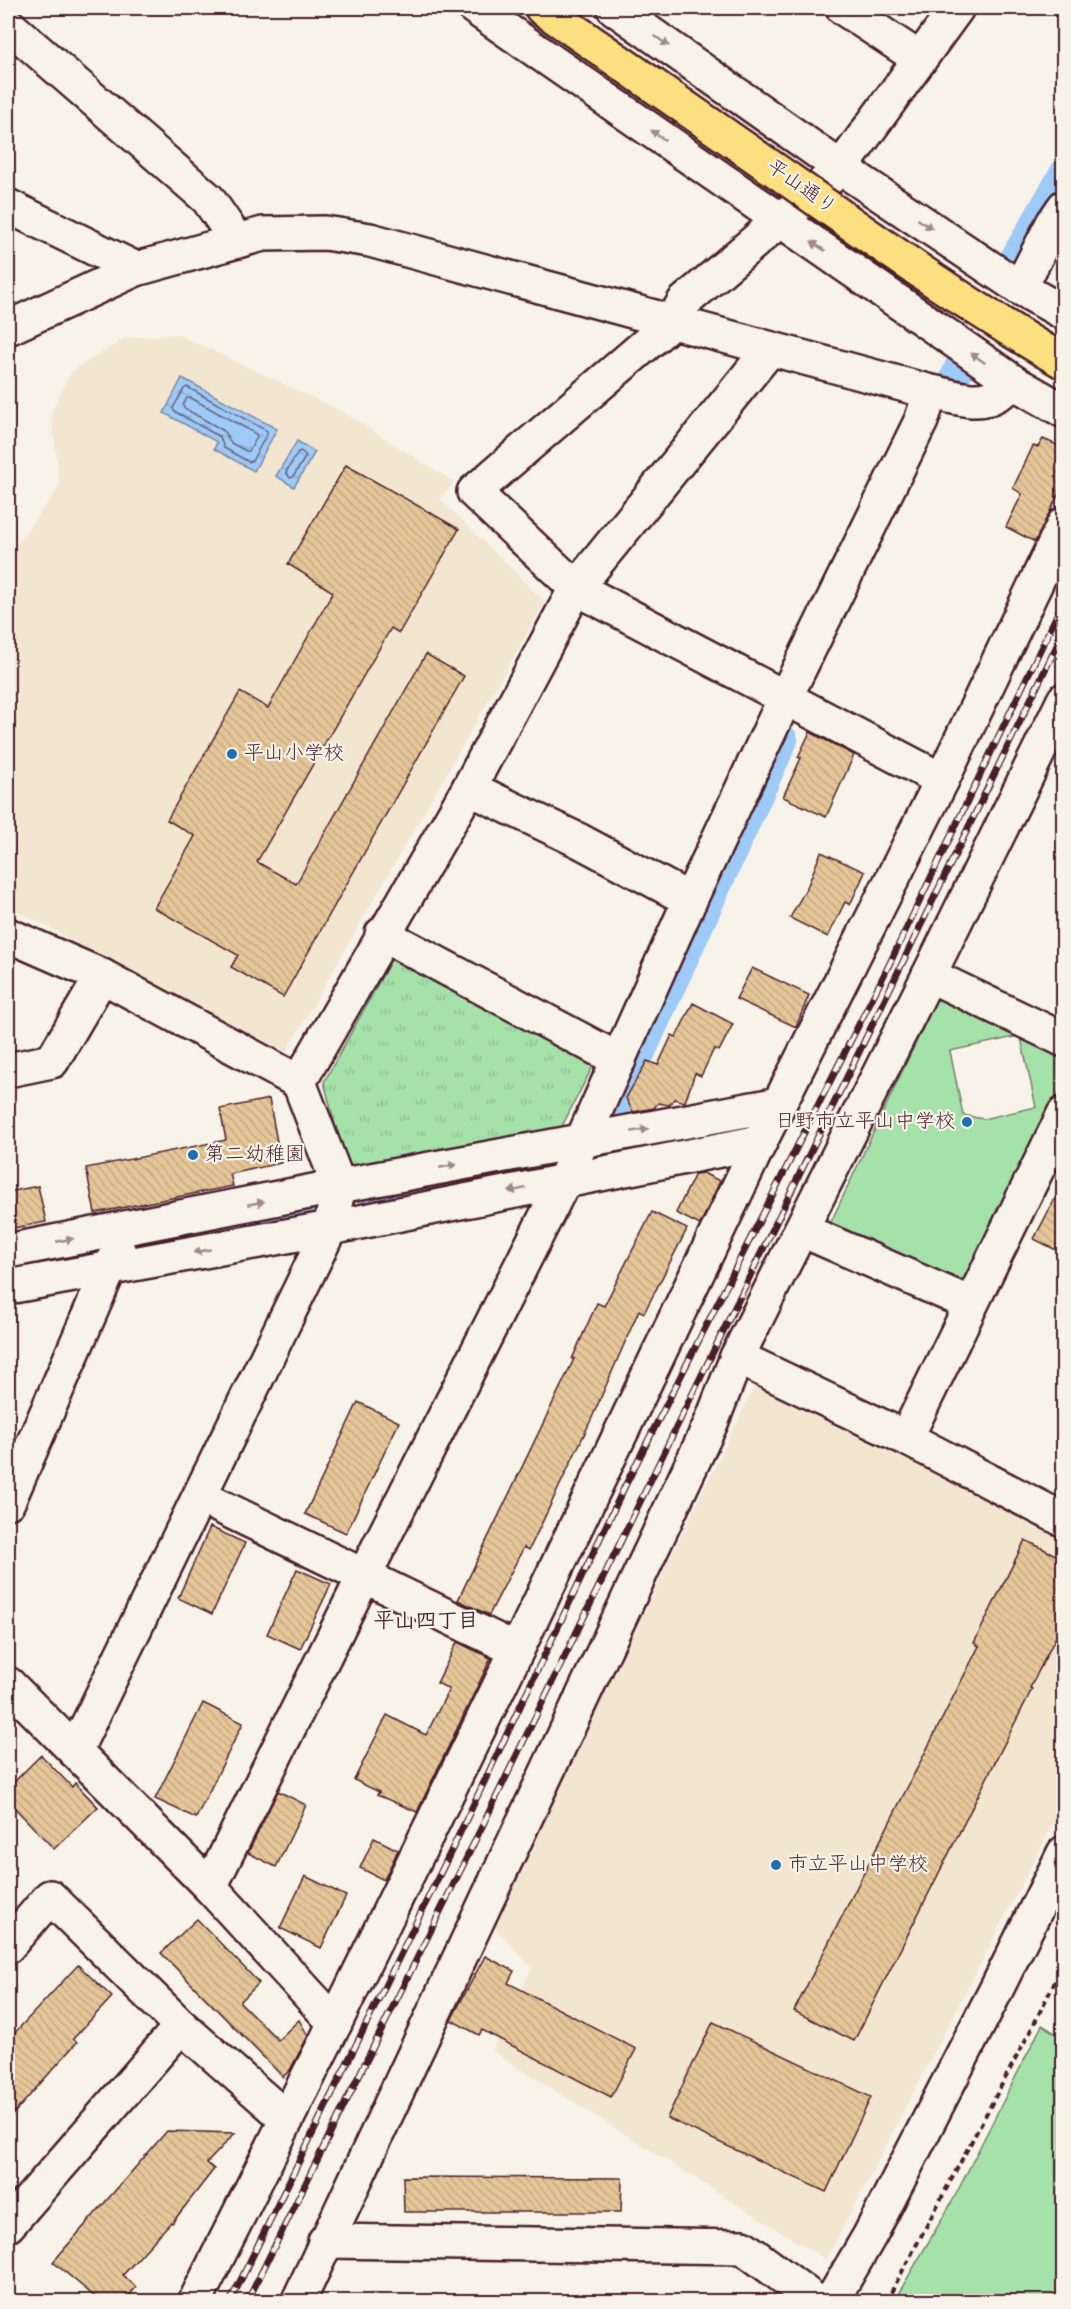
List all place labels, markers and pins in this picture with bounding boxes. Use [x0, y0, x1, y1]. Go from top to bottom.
place label: 平山小学校 [244, 740, 344, 769]
marker: 平山小学校 [225, 747, 239, 761]
place label: 日野市立平山中学校 [775, 1108, 955, 1137]
marker: 日野市立平山中学校 [960, 1115, 974, 1129]
place label: 第二幼稚園 [205, 1141, 305, 1170]
marker: 第二幼稚園 [186, 1148, 200, 1162]
place label: 市立平山中学校 [788, 1851, 928, 1880]
marker: 市立平山中学校 [769, 1858, 783, 1872]

